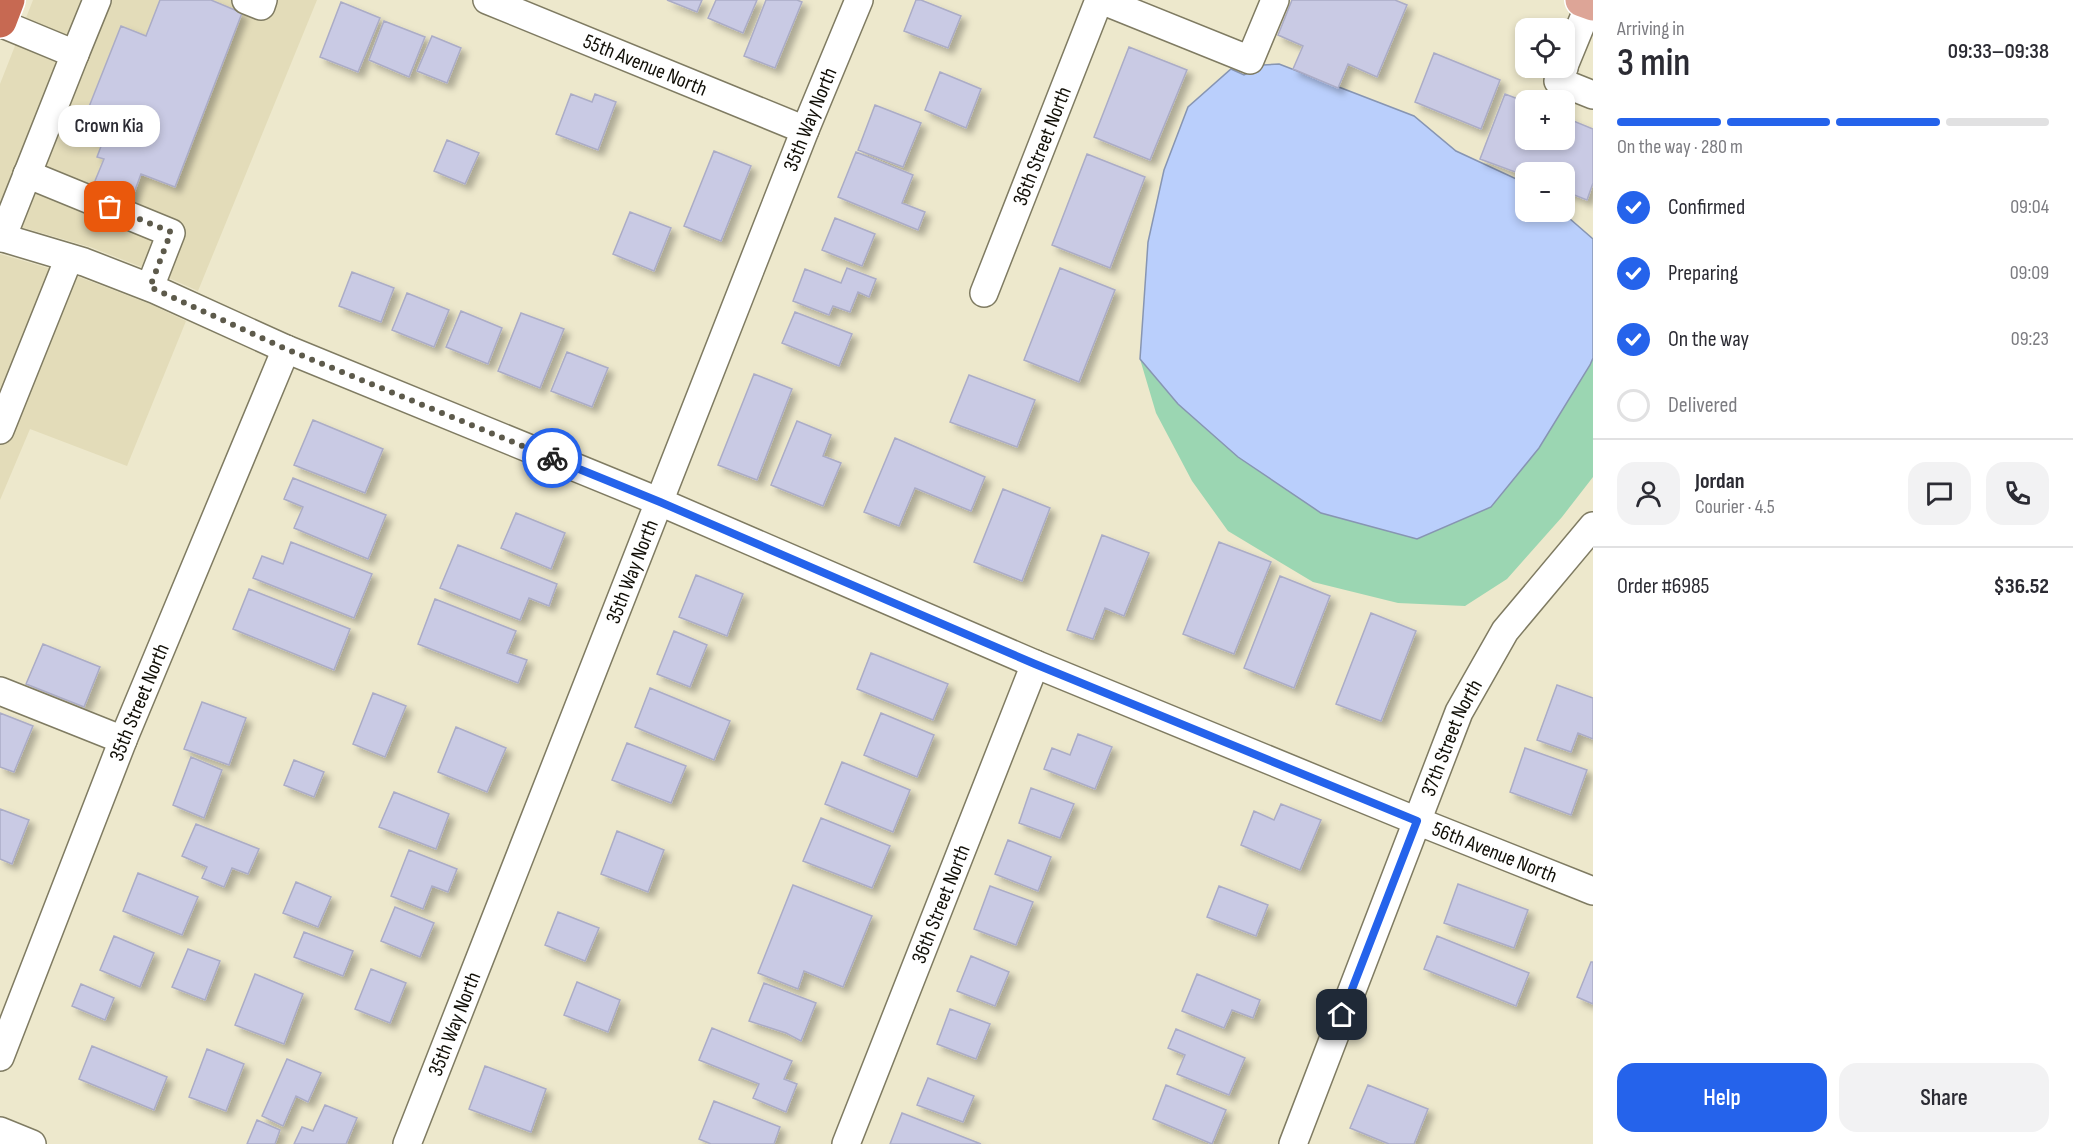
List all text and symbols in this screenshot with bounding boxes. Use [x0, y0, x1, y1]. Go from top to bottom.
text: Arriving in [1617, 17, 1685, 41]
map controls [1515, 18, 1575, 222]
button: locate [1515, 18, 1575, 78]
street label: 55th Avenue North [580, 29, 711, 102]
text: 09:33–09:38 [1948, 38, 2049, 65]
text: 3 min [1617, 40, 1690, 87]
street label: 35th Way North [778, 64, 843, 175]
street label: 36th Street North [1008, 83, 1077, 209]
button: + [1515, 90, 1575, 150]
callout: Crown Kia [59, 105, 161, 147]
text: Crown Kia [74, 114, 144, 138]
text: On the way · 280 m [1617, 135, 1743, 159]
button: − [1515, 162, 1575, 222]
pin [84, 181, 135, 232]
icon: bag [93, 190, 126, 223]
icon: check [1617, 191, 1650, 224]
text: Confirmed [1668, 194, 1745, 221]
text: 09:04 [2010, 195, 2049, 219]
icon: check [1617, 257, 1650, 290]
text: Preparing [1668, 260, 1738, 287]
text: 09:09 [2010, 261, 2049, 285]
icon: check [1617, 323, 1650, 356]
text: On the way [1668, 326, 1749, 353]
text: 09:23 [2011, 327, 2049, 351]
text: Delivered [1668, 392, 1737, 419]
courier [522, 428, 582, 488]
icon: bike [536, 442, 569, 475]
button: person [1617, 462, 1680, 525]
button: chat [1908, 462, 1971, 525]
button: phone [1986, 462, 2049, 525]
text: Jordan [1695, 468, 1744, 495]
text: Courier · 4.5 [1695, 495, 1775, 519]
street label: 35th Way North [601, 516, 664, 627]
text: Order #6985 [1617, 573, 1709, 600]
text: $36.52 [1994, 573, 2049, 600]
street label: 35th Street North [104, 640, 175, 765]
street label: 37th Street North [1416, 675, 1488, 800]
street label: 56th Avenue North [1429, 816, 1561, 888]
street label: 36th Street North [906, 841, 976, 967]
street label: 35th Way North [423, 969, 486, 1080]
pin [1316, 989, 1367, 1040]
icon: home [1325, 998, 1358, 1031]
button: Help [1617, 1063, 1827, 1132]
button: Share [1839, 1063, 2049, 1132]

